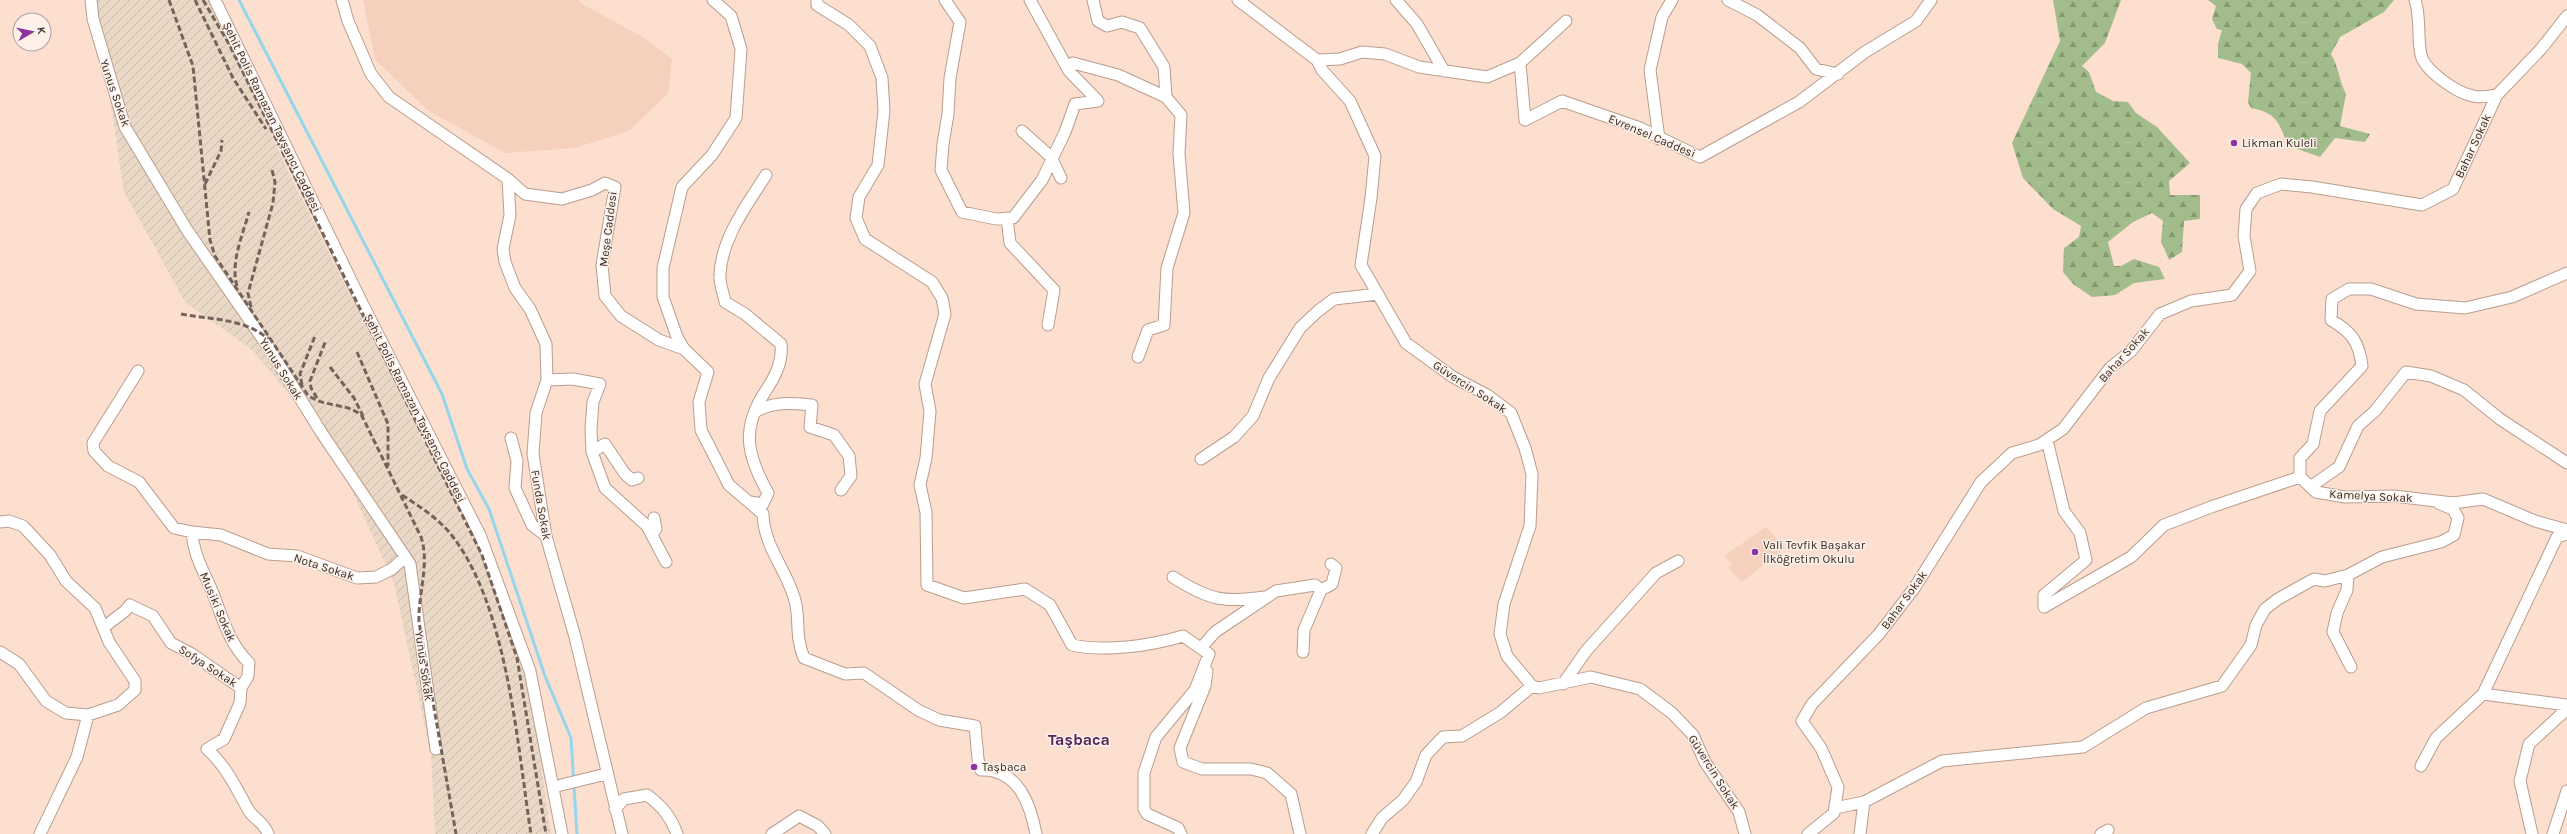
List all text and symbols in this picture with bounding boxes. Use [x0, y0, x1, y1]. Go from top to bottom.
north arrow [12, 12, 52, 52]
street label: Şehit Polis Ramazan Tavşancı Caddesi [220, 20, 324, 214]
text: K [34, 26, 48, 36]
street label: Yunus Sokak [97, 57, 133, 129]
street label: Evrensel Caddesi [1606, 111, 1698, 161]
street label: Bahar Sokak [2452, 112, 2494, 180]
place label: Likman Kuleli [2242, 136, 2317, 150]
marker: Likman Kuleli [2229, 138, 2239, 148]
street label: Meşe Caddesi [596, 190, 620, 268]
street label: Şehit Polis Ramazan Tavşancı Caddesi [361, 311, 469, 505]
street label: Bahar Sokak [2096, 324, 2152, 385]
street label: Yunus Sokak [256, 335, 306, 403]
street label: Güvercin Sokak [1430, 358, 1510, 416]
street label: Funda Sokak [528, 469, 554, 541]
street label: Kamelya Sokak [2329, 487, 2413, 505]
place label: Vali Tevfik Başakar İlköğretim Okulu [1763, 538, 1866, 566]
marker: Vali Tevfik Başakar İlköğretim Okulu [1750, 547, 1760, 557]
street label: Nota Sokak [292, 551, 356, 583]
street label: Bahar Sokak [1878, 568, 1930, 632]
street label: Musiki Sokak [197, 570, 239, 644]
street label: Yunus Sokak [412, 630, 436, 702]
street label: Sofya Sokak [176, 642, 240, 690]
district label: Taşbaca [1048, 730, 1110, 749]
street label: Güvercin Sokak [1685, 732, 1743, 812]
place label: Taşbaca [982, 760, 1026, 774]
marker: Taşbaca [969, 762, 979, 772]

